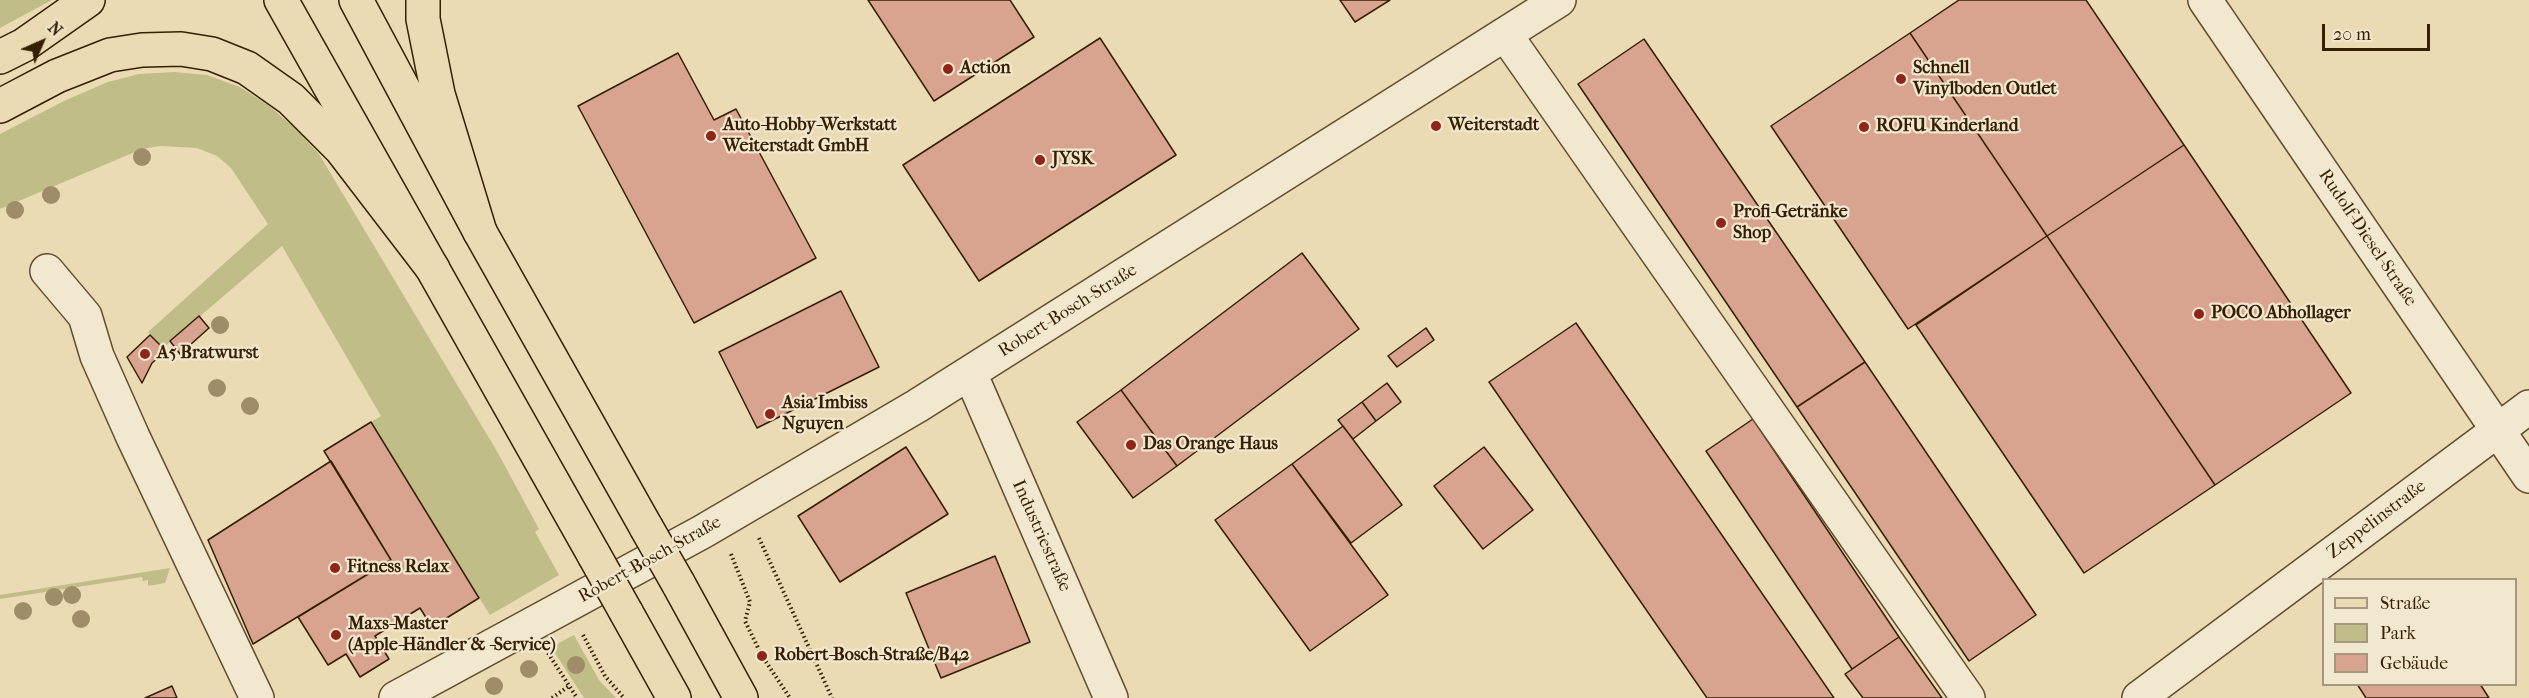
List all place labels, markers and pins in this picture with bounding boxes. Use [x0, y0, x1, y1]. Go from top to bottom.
place label: Action [960, 58, 1011, 80]
place label: Schnell Vinylboden Outlet [1913, 58, 2057, 100]
marker: Action [941, 62, 955, 76]
marker: Schnell Vinylboden Outlet [1894, 72, 1908, 86]
place label: Auto-Hobby-Werkstatt Weiterstadt GmbH [723, 115, 897, 158]
place label: Weiterstadt [1448, 115, 1539, 137]
place label: ROFU Kinderland [1876, 116, 2019, 138]
marker: Weiterstadt [1429, 119, 1443, 133]
marker: ROFU Kinderland [1857, 120, 1871, 134]
marker: Auto-Hobby-Werkstatt Weiterstadt GmbH [704, 129, 718, 143]
place label: JYSK [1052, 149, 1093, 171]
marker: JYSK [1033, 153, 1047, 167]
place label: Profi-Getränke Shop [1733, 202, 1848, 244]
marker: Profi-Getränke Shop [1714, 216, 1728, 230]
place label: POCO Abhollager [2211, 303, 2351, 325]
marker: POCO Abhollager [2192, 307, 2206, 321]
place label: A5 Bratwurst [157, 343, 259, 365]
marker: A5 Bratwurst [138, 347, 152, 361]
place label: Asia Imbiss Nguyen [782, 393, 868, 436]
marker: Asia Imbiss Nguyen [763, 407, 777, 421]
place label: Das Orange Haus [1143, 434, 1278, 456]
marker: Das Orange Haus [1124, 438, 1138, 452]
place label: Fitness Relax [347, 557, 449, 579]
marker: Fitness Relax [328, 561, 342, 575]
place label: Maxs-Master (Apple-Händler & -Service) [348, 614, 556, 656]
marker: Maxs-Master (Apple-Händler & -Service) [329, 628, 343, 642]
place label: Robert-Bosch-Straße/B42 [774, 645, 970, 667]
marker: Robert-Bosch-Straße/B42 [755, 649, 769, 663]

